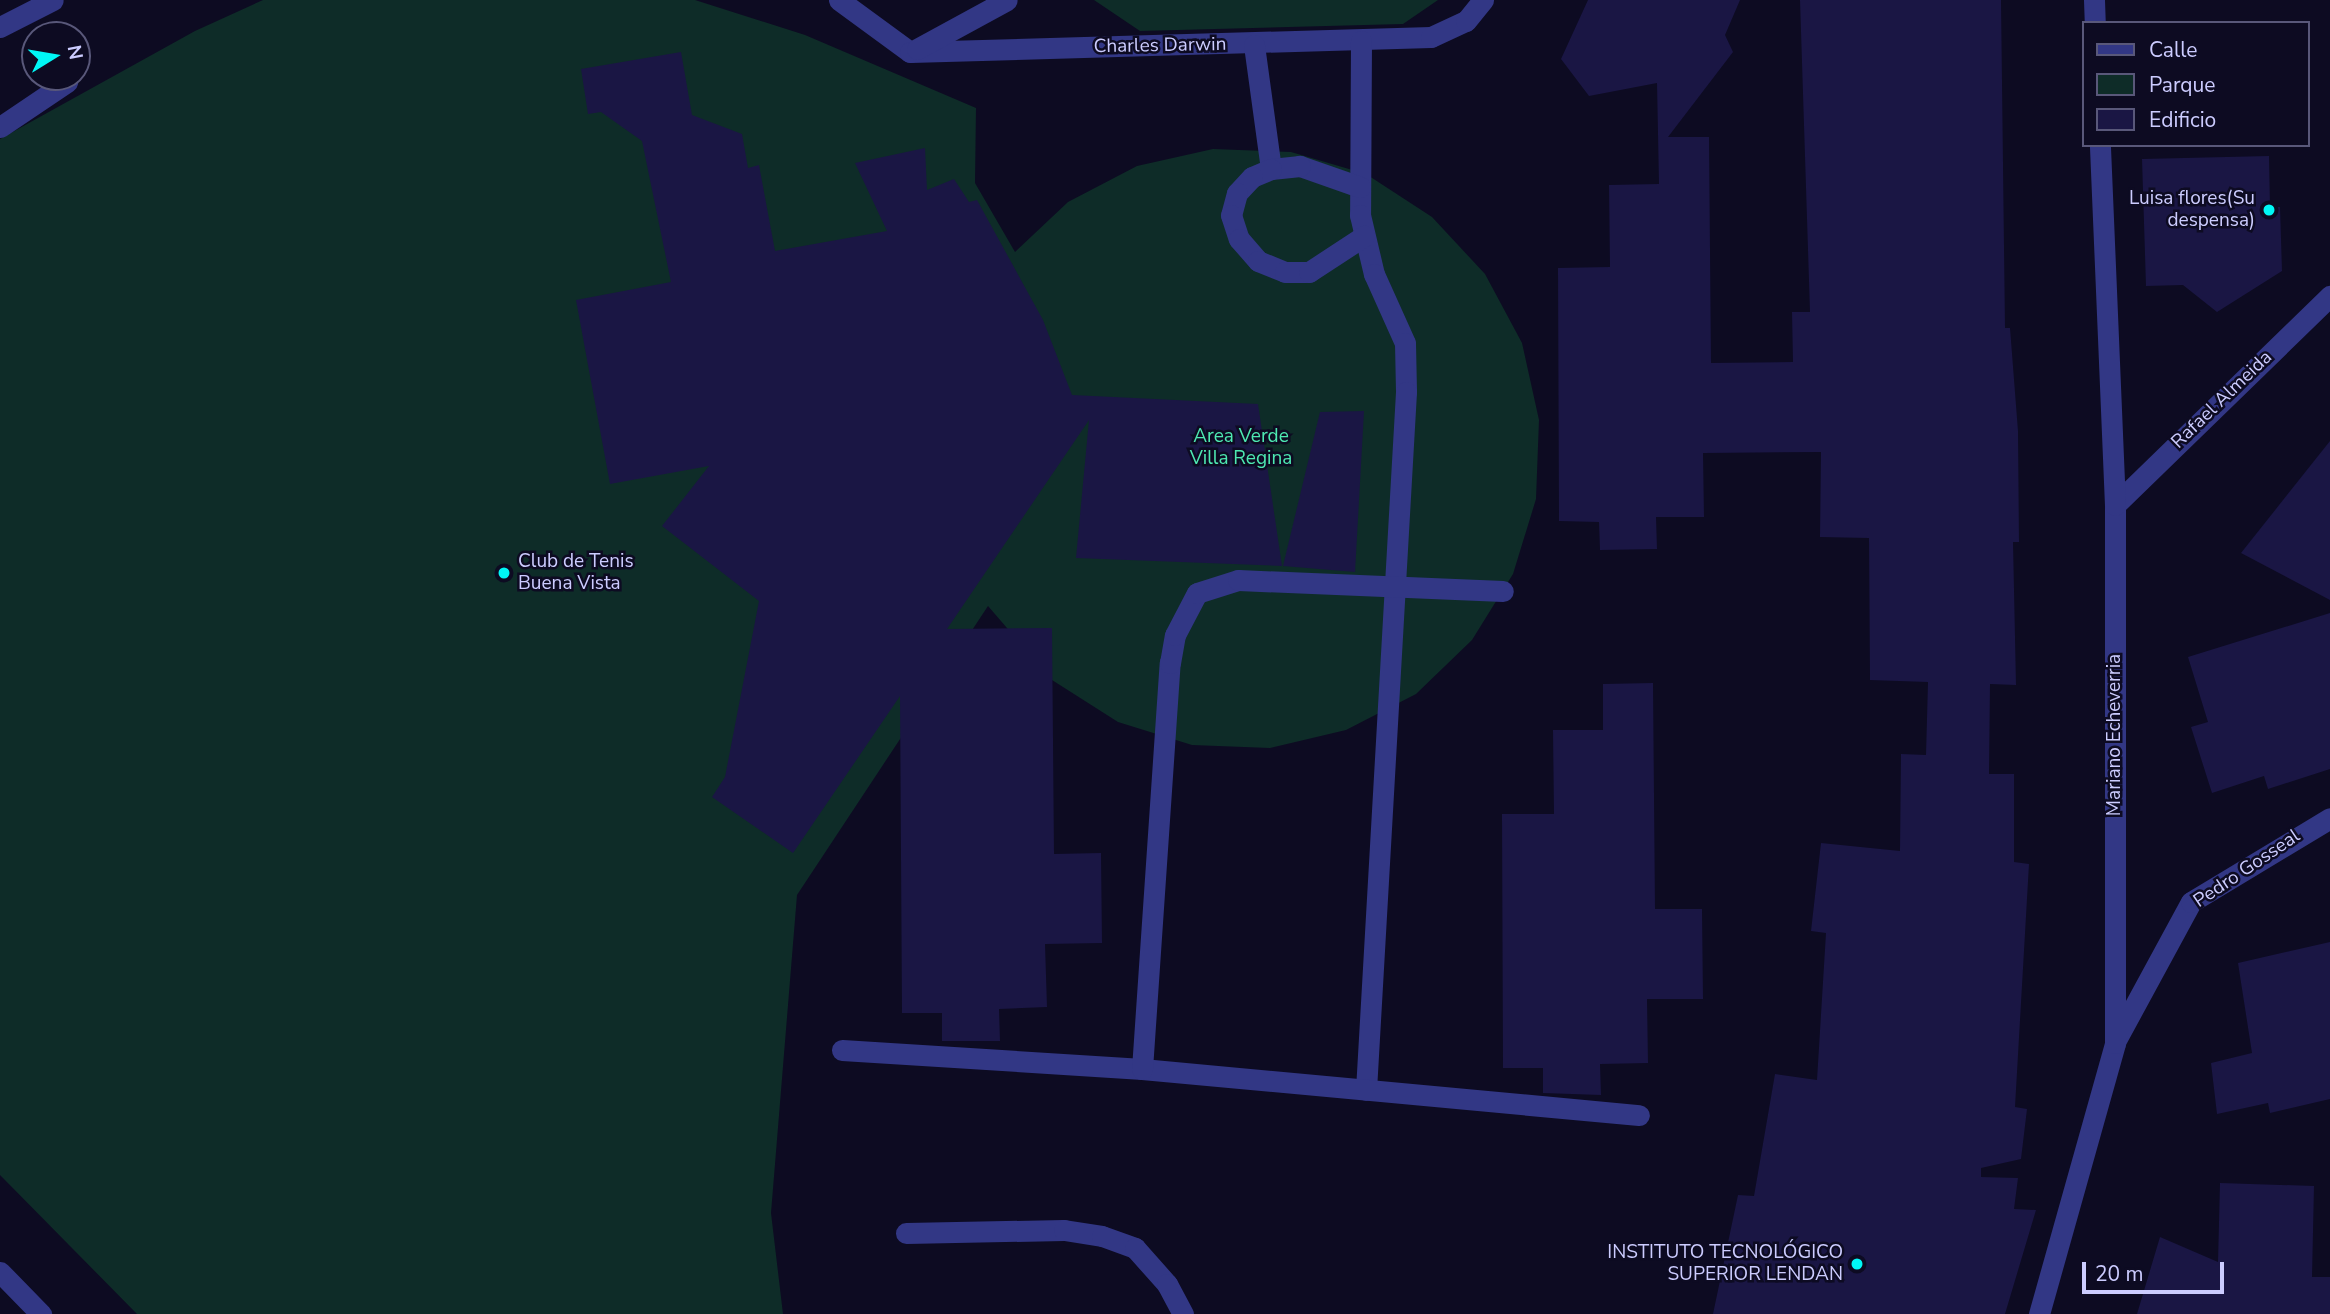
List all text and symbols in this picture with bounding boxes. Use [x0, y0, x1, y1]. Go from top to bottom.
north arrow [21, 21, 91, 91]
legend [2082, 21, 2309, 147]
street label: Charles Darwin [1093, 33, 1227, 59]
text: Calle [2149, 36, 2197, 64]
text: N [61, 43, 89, 62]
text: Parque [2149, 71, 2216, 99]
text: Edificio [2149, 106, 2216, 134]
place label: Luisa flores(Su despensa) [2129, 188, 2255, 232]
marker: Luisa flores(Su despensa) [2261, 202, 2277, 218]
street label: Rafael Almeida [2167, 346, 2277, 454]
park label: Area Verde Villa Regina [1190, 426, 1292, 470]
place label: Club de Tenis Buena Vista [518, 551, 634, 595]
marker: Club de Tenis Buena Vista [496, 565, 512, 581]
street label: Mariano Echeverria [2104, 654, 2126, 816]
street label: Pedro Gosseal [2189, 825, 2305, 913]
place label: INSTITUTO TECNOLÓGICO SUPERIOR LENDAN [1607, 1242, 1843, 1286]
scale bar [2085, 1248, 2227, 1292]
marker: INSTITUTO TECNOLÓGICO SUPERIOR LENDAN [1849, 1256, 1865, 1272]
text: 20 m [2095, 1260, 2144, 1288]

